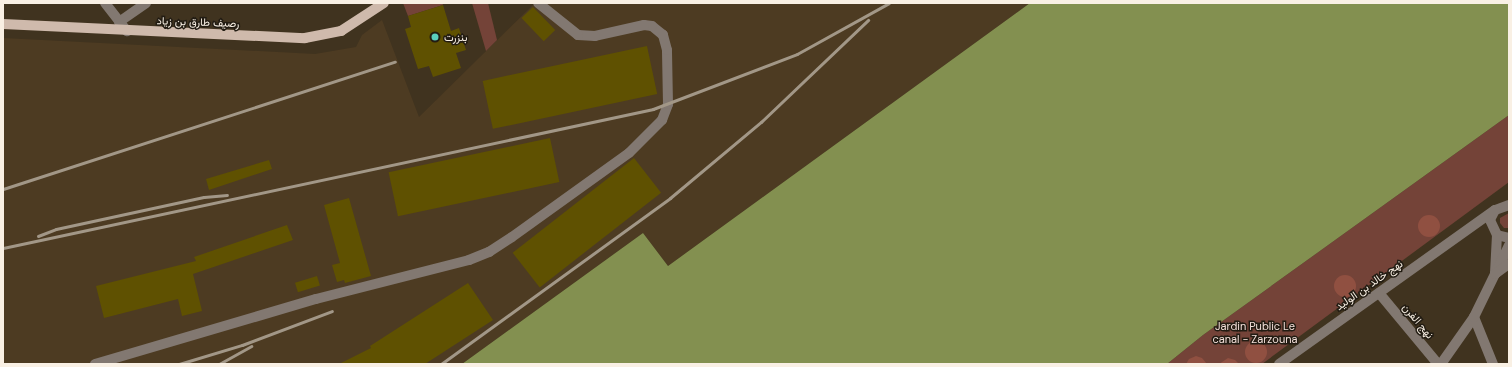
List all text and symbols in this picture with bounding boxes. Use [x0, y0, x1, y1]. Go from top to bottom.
street label: رصيف طارق بن زياد [156, 14, 240, 30]
place label: بنزرت [444, 30, 468, 44]
marker: بنزرت [429, 31, 441, 43]
street label: نهج خالد بن الوليد [1333, 257, 1405, 313]
street label: نهج الفرن [1400, 301, 1436, 341]
park label: Jardin Public Le canal - Zarzouna [1213, 320, 1297, 346]

